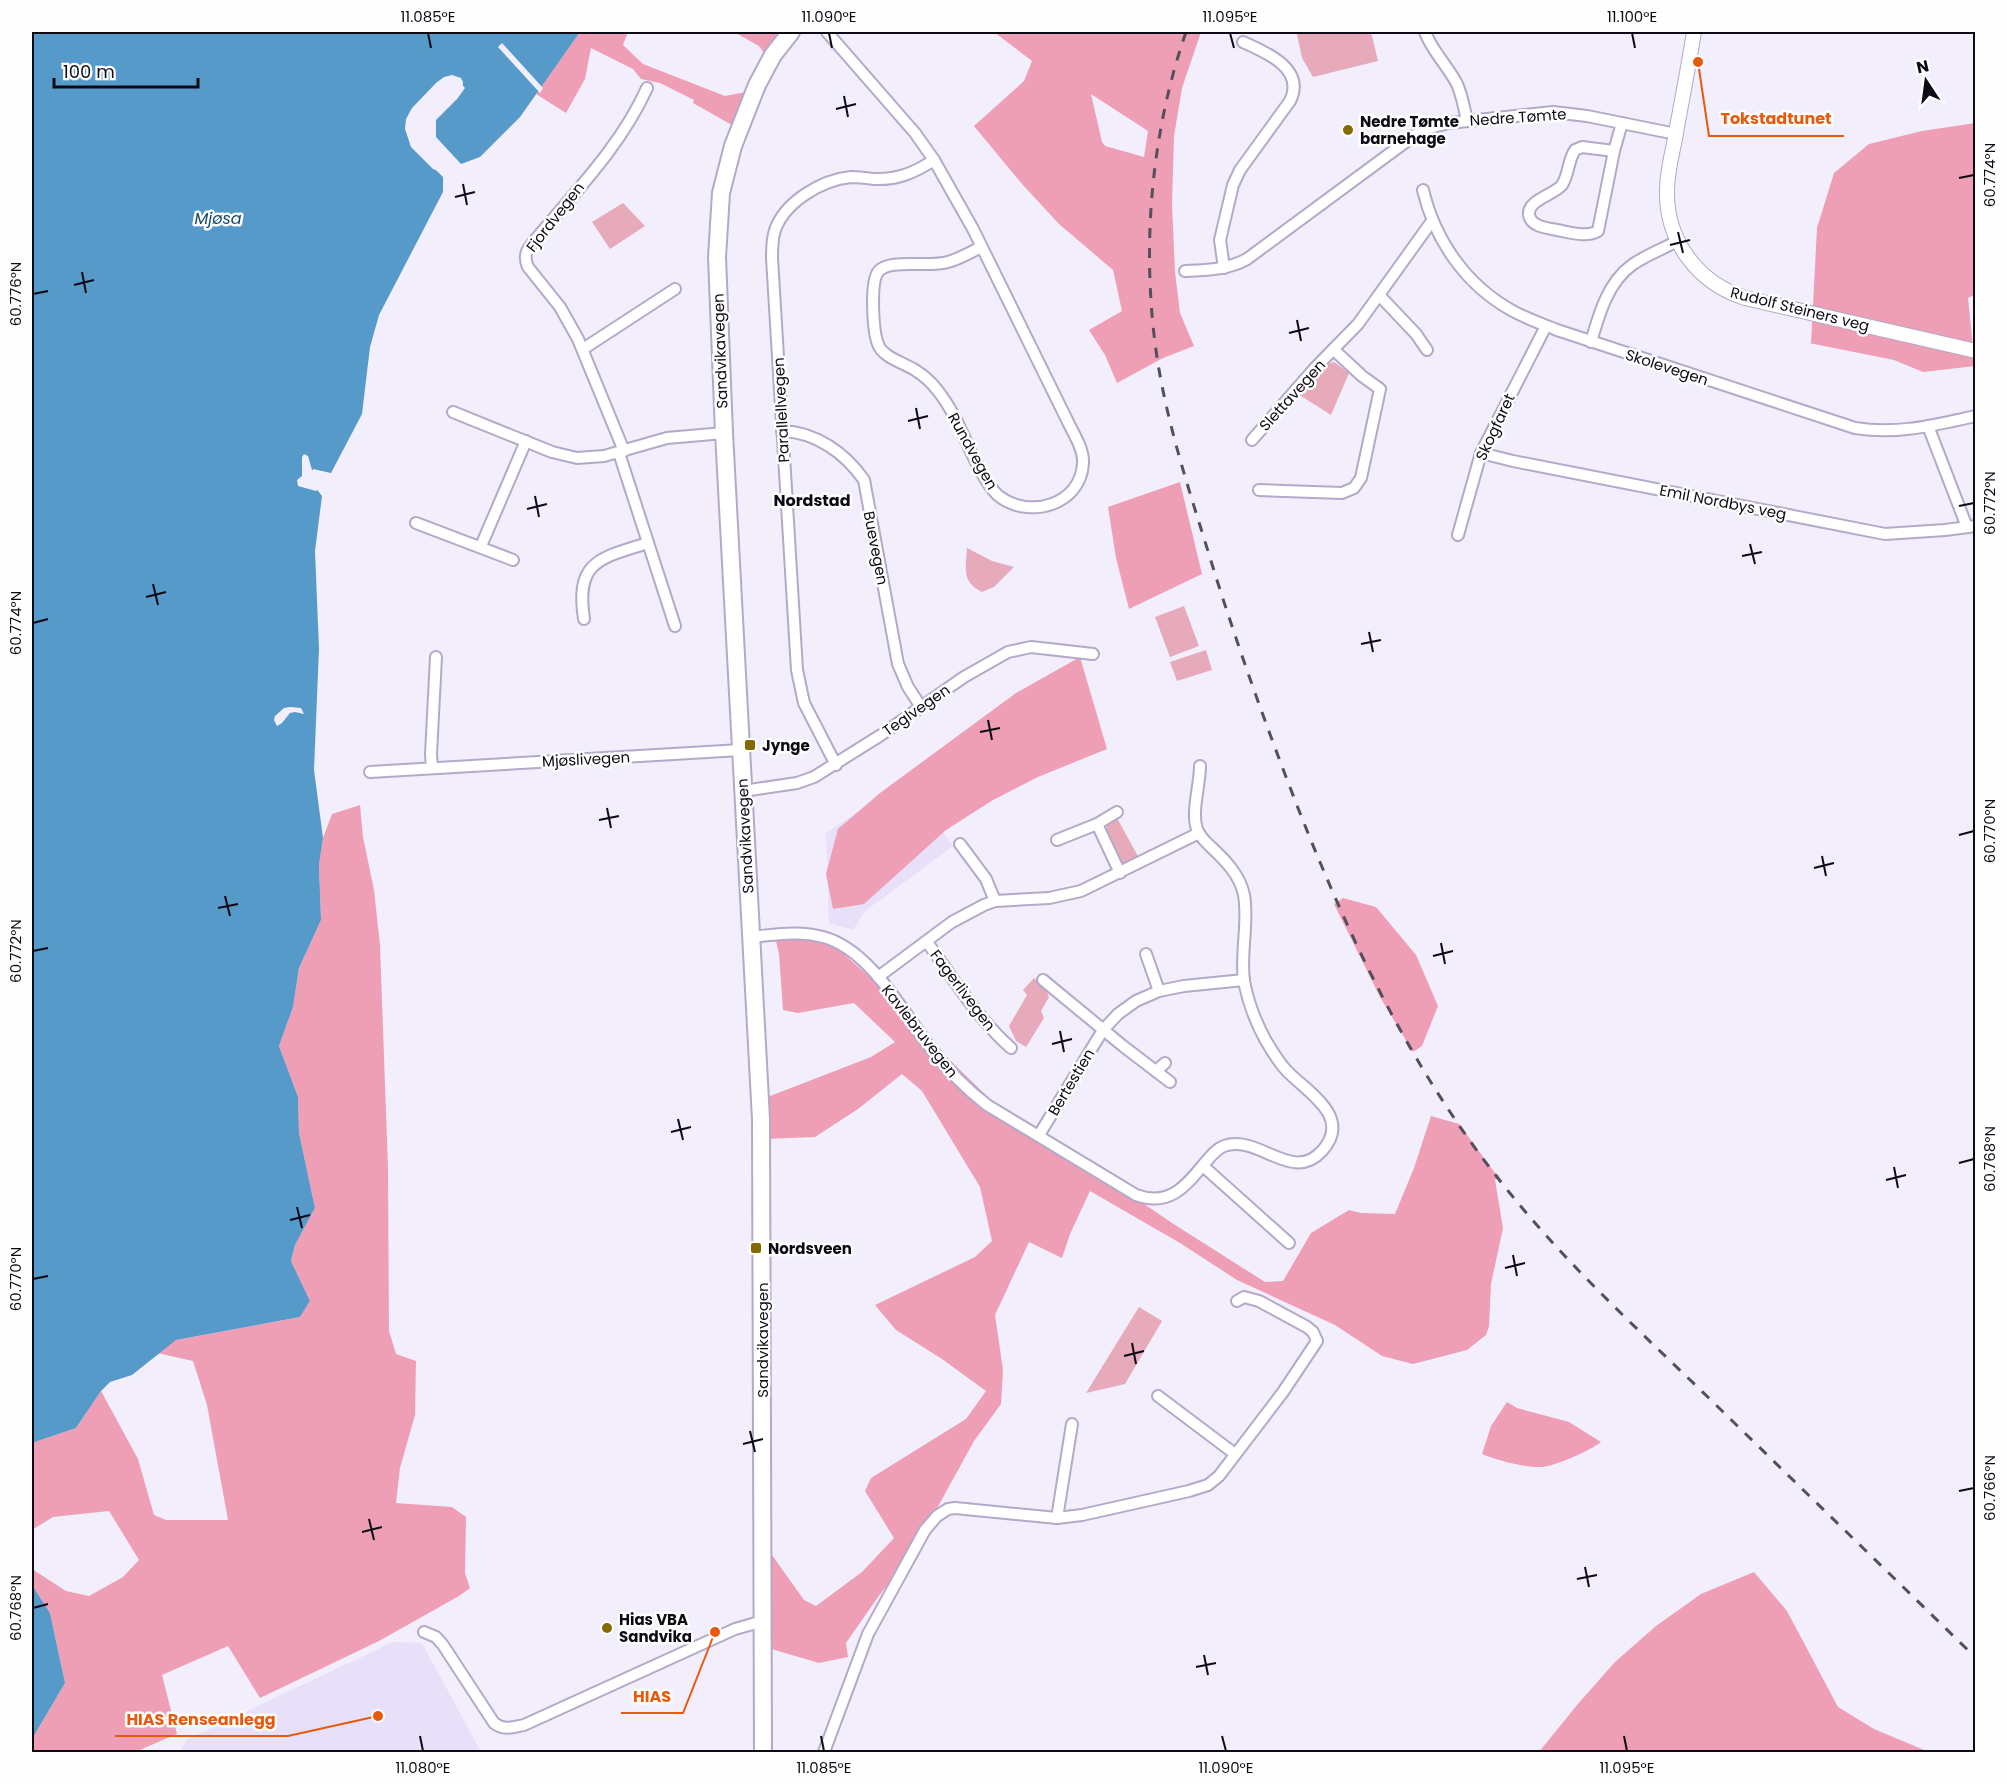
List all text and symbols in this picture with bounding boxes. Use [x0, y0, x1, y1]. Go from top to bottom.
text: 11.085°E [401, 6, 455, 27]
text: 11.090°E [802, 6, 856, 27]
text: 11.095°E [1203, 6, 1257, 27]
text: 11.100°E [1607, 6, 1657, 27]
scale bar [54, 51, 198, 89]
north arrow [1896, 51, 1956, 111]
text: N [1914, 54, 1931, 79]
text: 100 m [63, 59, 115, 84]
callout: Tokstadtunet [1709, 102, 1844, 136]
street label: Nedre Tømte [1469, 103, 1567, 131]
text: Tokstadtunet [1720, 107, 1832, 130]
place label: Nedre Tømte barnehage [1360, 111, 1459, 149]
marker: Nedre Tømte barnehage [1341, 123, 1355, 137]
text: 60.774°N [1979, 143, 2000, 207]
street label: Fjordvegen [521, 178, 589, 256]
water label: Mjøsa [194, 207, 242, 230]
text: 60.776°N [5, 262, 26, 326]
street label: Rudolf Steiners veg [1728, 282, 1872, 336]
street label: Sandvikavegen [707, 293, 733, 409]
street label: Skolevegen [1623, 344, 1711, 390]
street label: Slettavegen [1254, 355, 1330, 435]
street label: Parallellvegen [768, 357, 794, 463]
street label: Skogfaret [1470, 390, 1520, 464]
street label: Rundvegen [943, 409, 1003, 493]
text: 60.772°N [1979, 471, 2000, 535]
street label: Emil Nordbys veg [1658, 479, 1788, 525]
district label: Nordstad [773, 489, 851, 512]
street label: Buevegen [859, 509, 893, 587]
text: 60.774°N [5, 591, 26, 655]
street label: Teglvegen [878, 679, 954, 741]
place label: Jynge [762, 735, 810, 756]
marker: Jynge [743, 738, 757, 752]
street label: Mjøslivegen [541, 746, 631, 772]
street label: Sandvikavegen [731, 778, 759, 894]
text: 60.770°N [1979, 799, 2000, 863]
text: 60.772°N [5, 919, 26, 983]
street label: Fagerlivegen [925, 945, 1001, 1035]
street label: Kavlebruvegen [877, 980, 963, 1082]
street label: Bertestien [1043, 1045, 1099, 1119]
text: 60.768°N [1979, 1126, 2000, 1192]
place label: Nordsveen [768, 1238, 852, 1259]
marker: Nordsveen [749, 1241, 763, 1255]
text: 60.770°N [5, 1247, 26, 1311]
street label: Sandvikavegen [752, 1282, 773, 1398]
text: 60.766°N [1979, 1455, 2000, 1521]
text: 60.768°N [5, 1575, 26, 1641]
place label: Hias VBA Sandvika [619, 1609, 692, 1647]
marker: Hias VBA Sandvika [600, 1621, 614, 1635]
callout: HIAS [621, 1679, 683, 1713]
text: HIAS [633, 1685, 671, 1708]
callout: HIAS Renseanlegg [115, 1702, 288, 1736]
text: HIAS Renseanlegg [126, 1708, 276, 1731]
text: 11.080°E [396, 1757, 450, 1778]
text: 11.085°E [797, 1757, 851, 1778]
text: 11.090°E [1199, 1757, 1253, 1778]
text: 11.095°E [1600, 1757, 1654, 1778]

